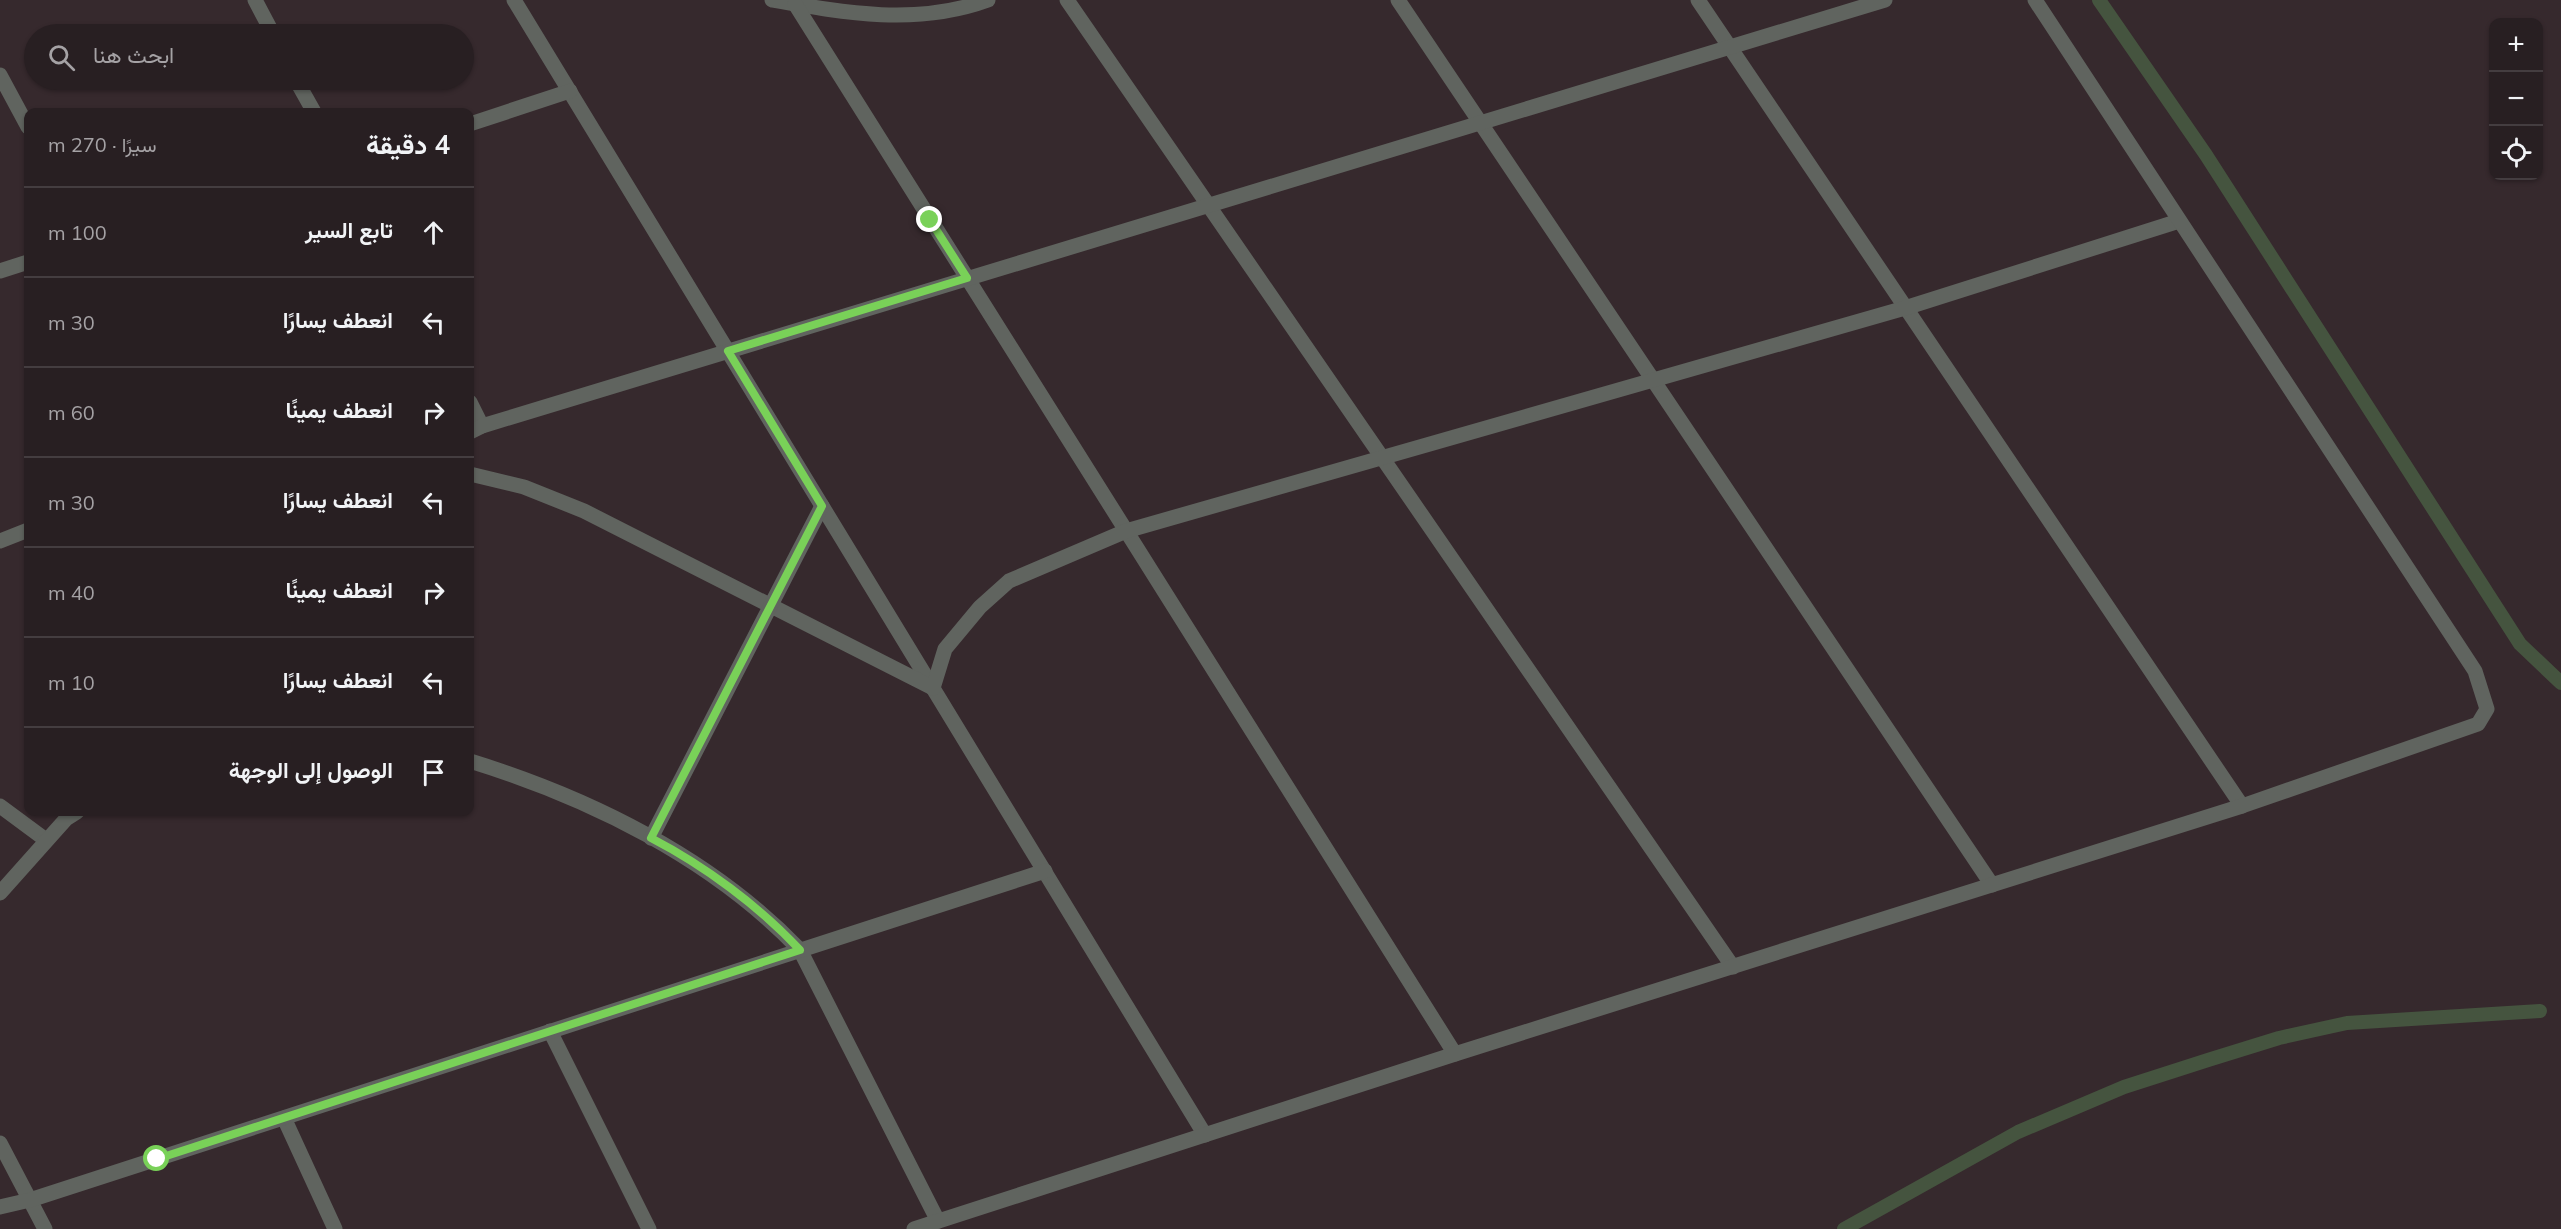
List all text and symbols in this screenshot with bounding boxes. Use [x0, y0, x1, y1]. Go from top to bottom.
map controls [2489, 18, 2543, 180]
button: + [2489, 18, 2543, 72]
search box [24, 24, 474, 90]
icon: search [45, 41, 78, 74]
text: ابحث هنا [93, 41, 174, 69]
button: − [2489, 72, 2543, 126]
button: locate [2489, 126, 2543, 180]
text: 4 دقيقة [366, 128, 450, 161]
text: سيرًا · 270 m [48, 132, 157, 157]
route end [916, 206, 942, 232]
text: تابع السير [305, 216, 393, 244]
icon: ahead [417, 216, 450, 249]
text: 100 m [48, 220, 107, 245]
text: انعطف يسارًا [283, 306, 393, 334]
icon: left [417, 306, 450, 339]
text: 30 m [48, 310, 95, 335]
text: انعطف يمينًا [286, 396, 393, 424]
icon: right [417, 396, 450, 429]
text: 60 m [48, 400, 95, 425]
text: انعطف يسارًا [283, 486, 393, 514]
icon: left [417, 486, 450, 519]
text: 30 m [48, 490, 95, 515]
text: انعطف يمينًا [286, 576, 393, 604]
icon: right [417, 576, 450, 609]
text: 40 m [48, 580, 95, 605]
text: انعطف يسارًا [283, 666, 393, 694]
icon: left [417, 666, 450, 699]
text: 10 m [48, 670, 95, 695]
text: الوصول إلى الوجهة [229, 756, 393, 784]
icon: arrive [417, 756, 450, 789]
route start [143, 1145, 169, 1171]

